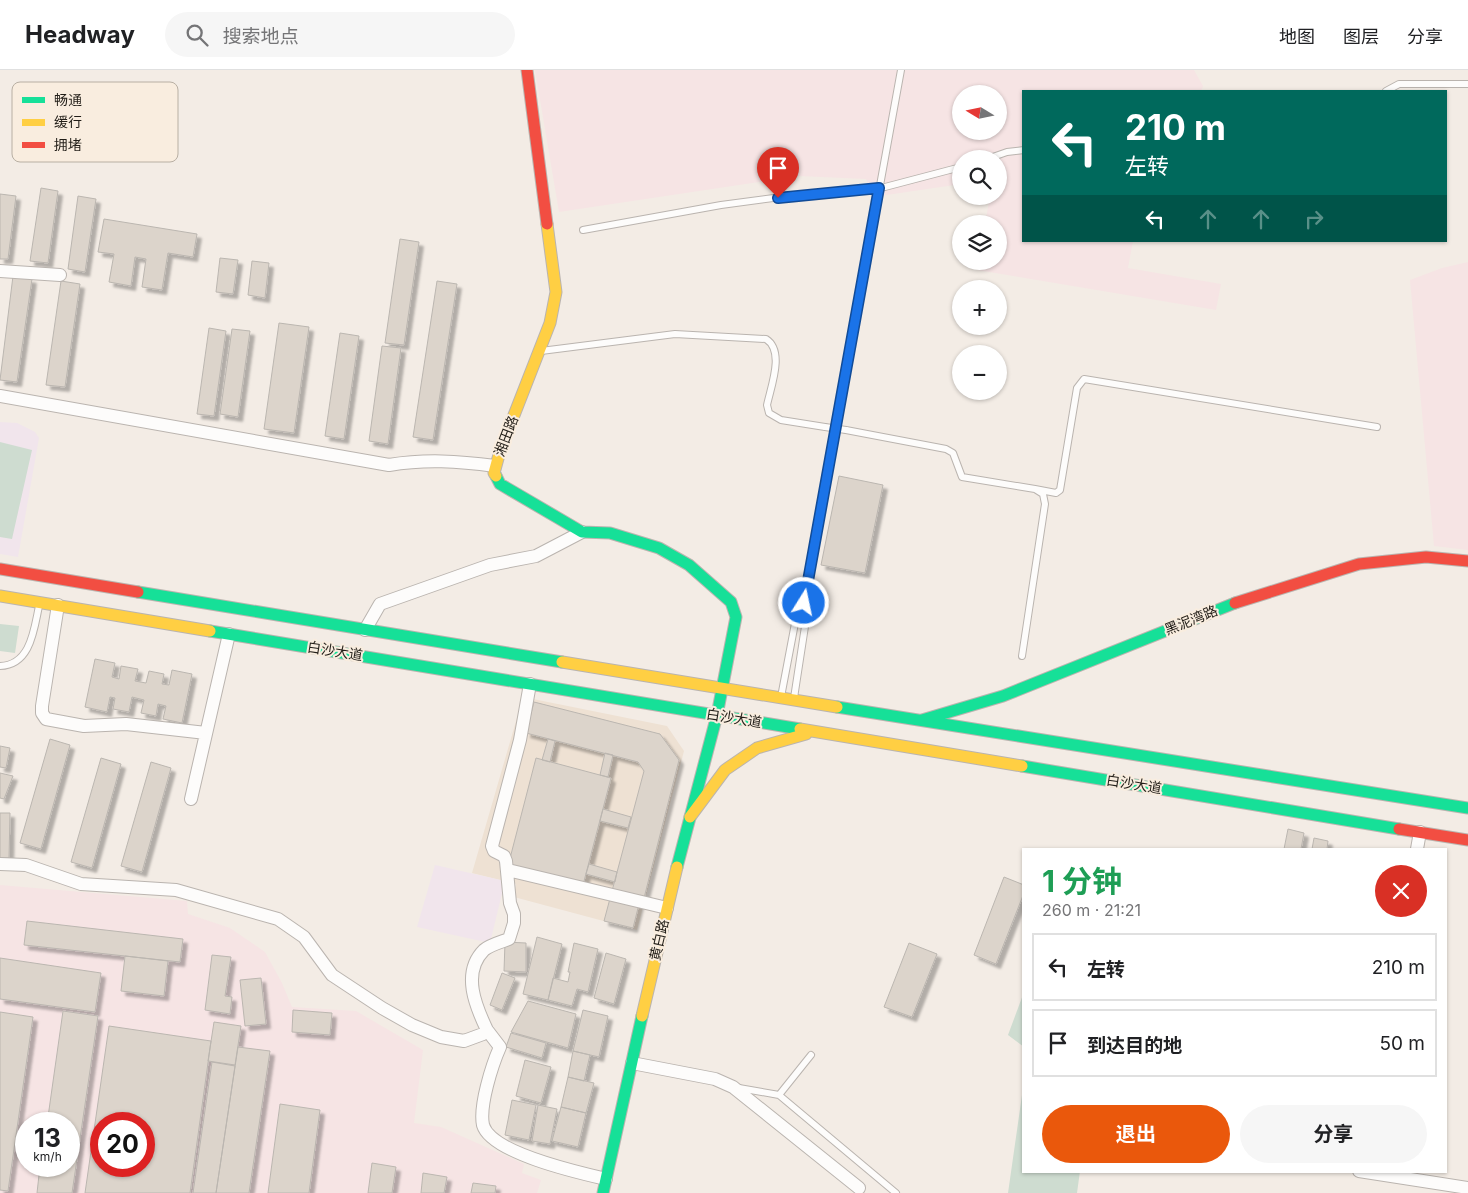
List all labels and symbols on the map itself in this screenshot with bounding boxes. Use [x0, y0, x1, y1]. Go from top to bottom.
legend [12, 82, 178, 162]
north arrow [952, 85, 1008, 140]
text: 畅通 [54, 91, 82, 108]
text: 缓行 [54, 113, 82, 130]
text: 拥堵 [54, 136, 82, 153]
pin [757, 147, 799, 198]
street label: 湘田路 [490, 413, 521, 458]
position arrow [777, 576, 829, 628]
street label: 黑泥湾路 [1162, 601, 1220, 638]
street label: 白沙大道 [306, 638, 364, 663]
street label: 白沙大道 [705, 705, 763, 730]
street label: 白沙大道 [1105, 771, 1163, 796]
street label: 黄白路 [646, 918, 672, 962]
speed limit sign: 20 [90, 1112, 155, 1177]

